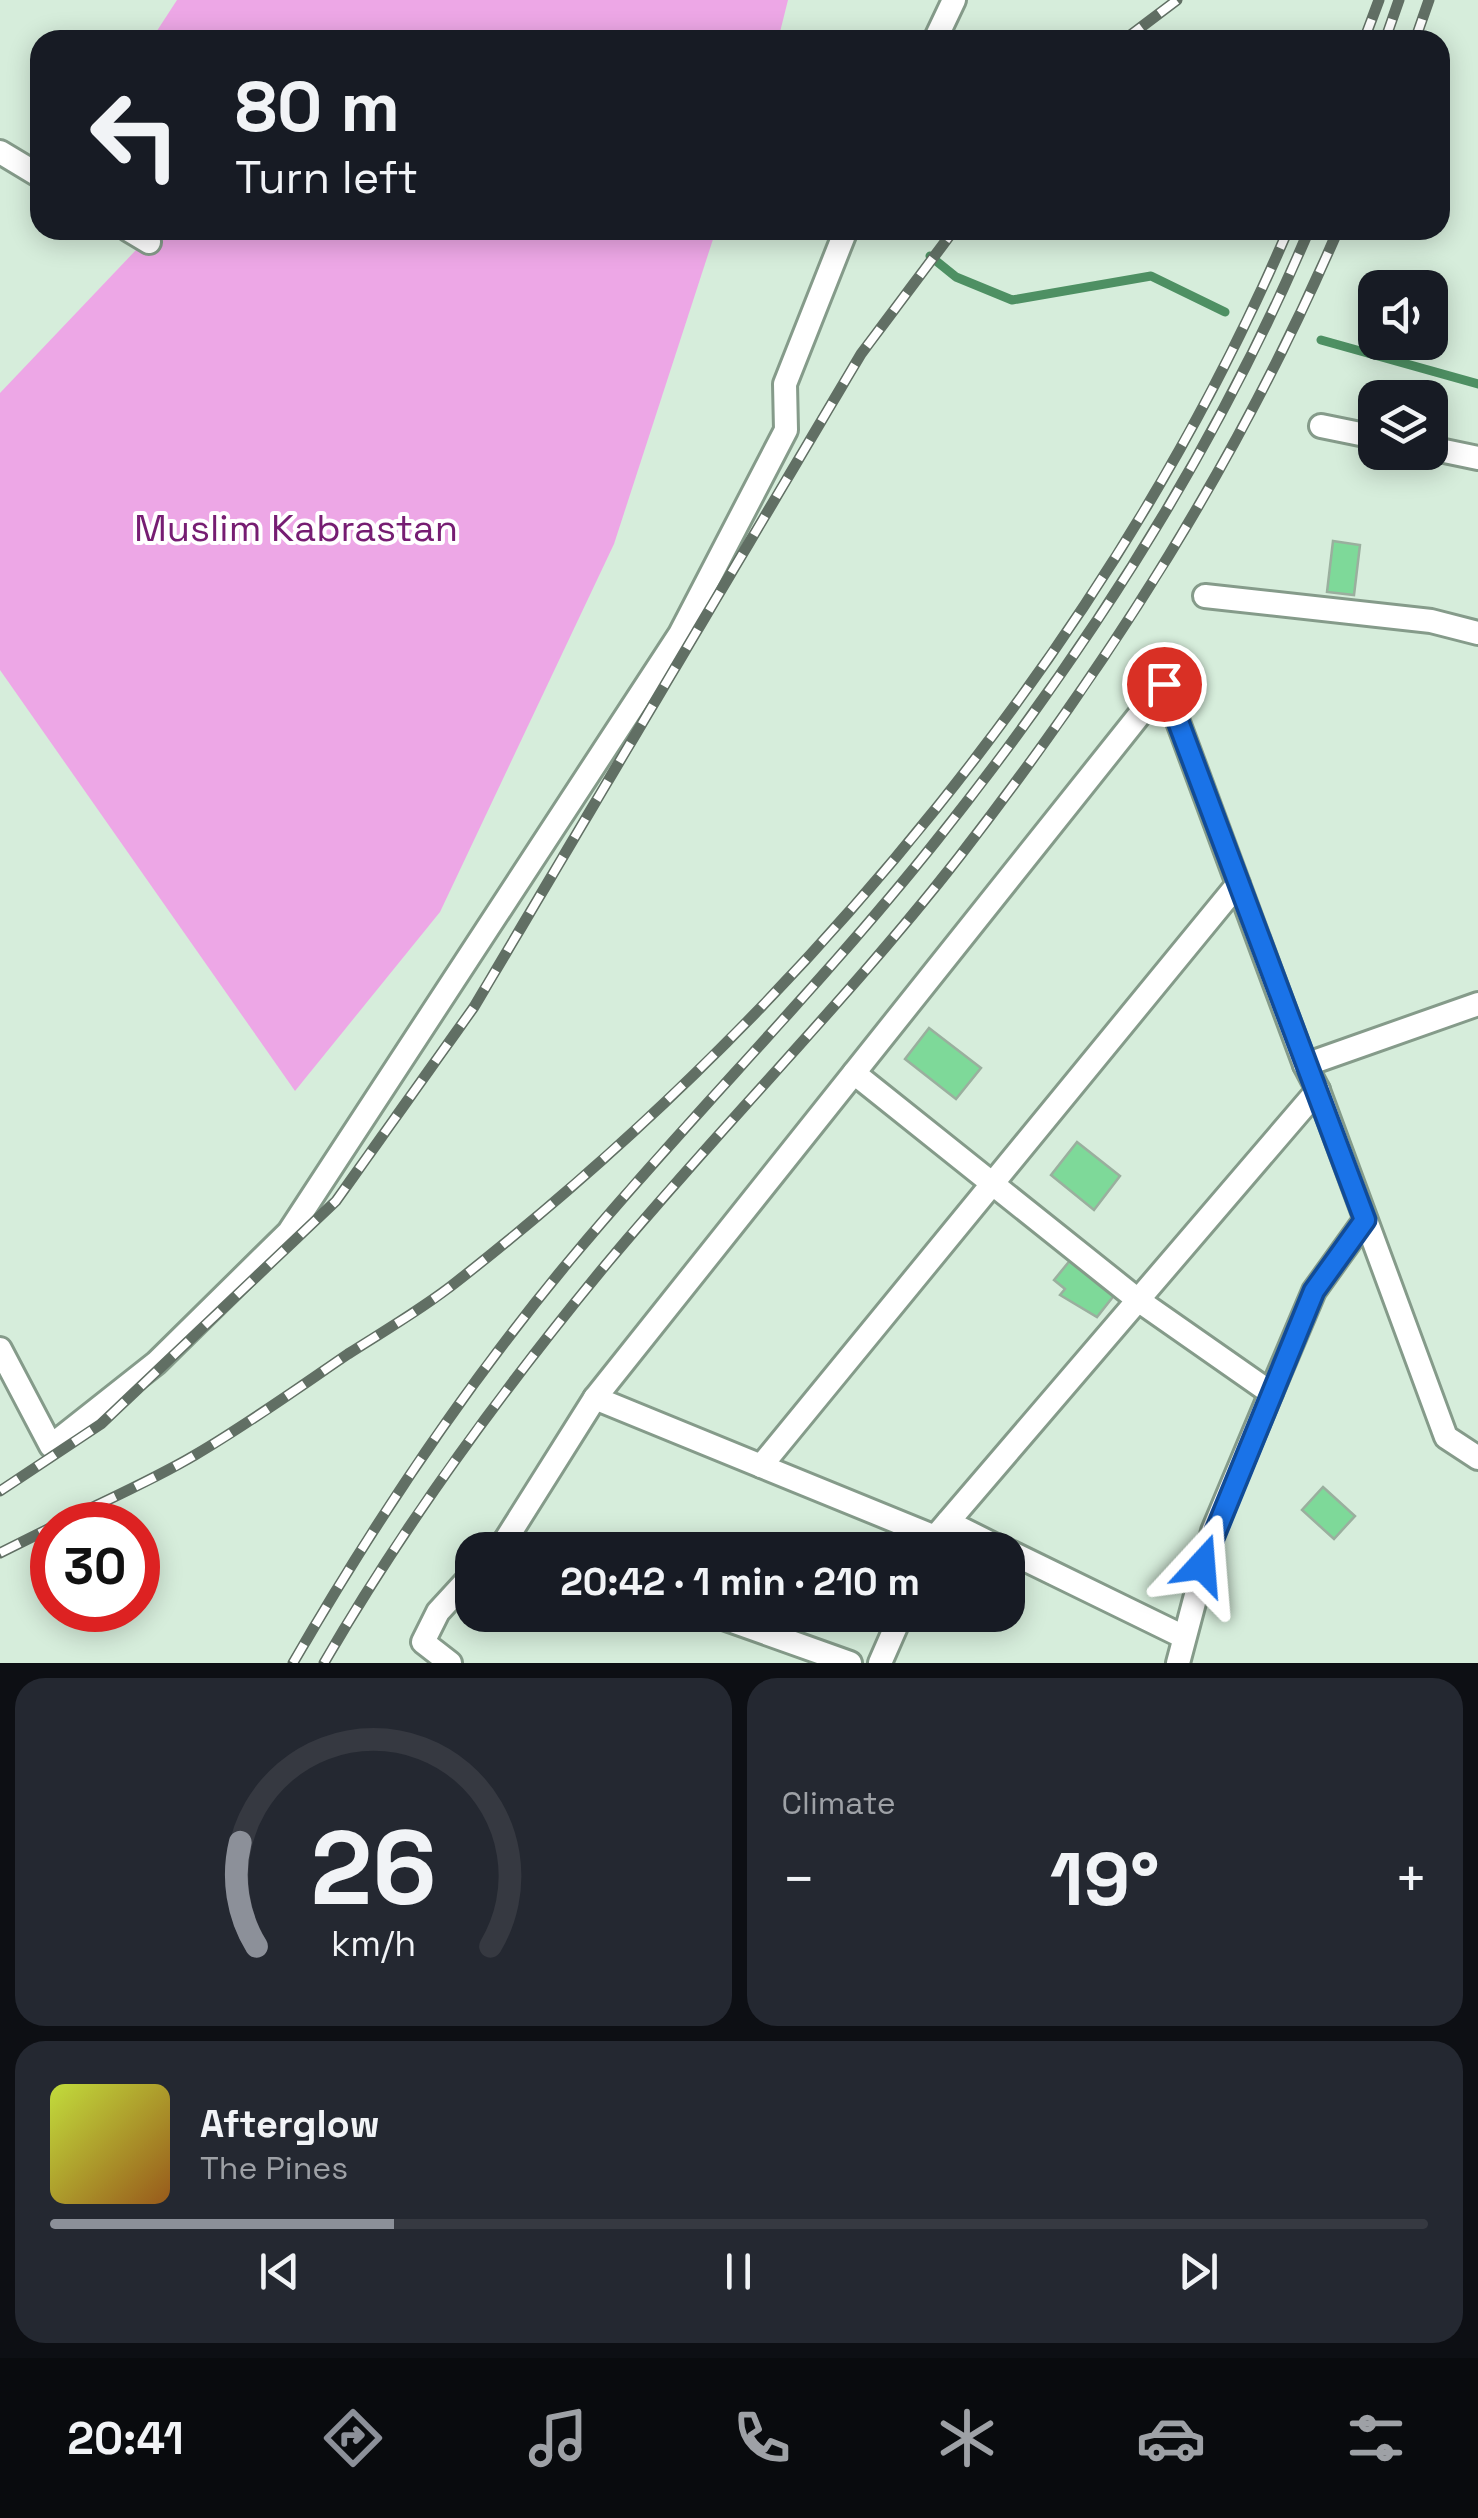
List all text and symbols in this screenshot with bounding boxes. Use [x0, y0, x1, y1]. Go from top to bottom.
text: 80 m [235, 62, 400, 151]
icon: left [70, 70, 200, 200]
text: Turn left [235, 149, 418, 206]
map controls [1358, 270, 1448, 470]
button: sound [1358, 270, 1448, 360]
button: layers [1358, 380, 1448, 470]
park label: Muslim Kabrastan [134, 504, 458, 552]
pin [1122, 642, 1207, 727]
icon: arrive [1137, 657, 1192, 712]
speed limit sign: 30 [30, 1502, 160, 1632]
position arrow [1150, 1513, 1254, 1617]
text: 20:42 · 1 min · 210 m [560, 1558, 920, 1606]
text: Climate [782, 1783, 896, 1823]
text: 26 [310, 1802, 436, 1934]
text: 19° [1050, 1831, 1160, 1927]
text: − [782, 1844, 816, 1914]
text: + [1394, 1844, 1428, 1914]
text: km/h [331, 1921, 416, 1966]
text: Afterglow [200, 2100, 380, 2148]
text: The Pines [200, 2148, 348, 2188]
icon: previous [252, 2244, 307, 2299]
icon: pause [711, 2244, 766, 2299]
icon: next [1171, 2244, 1226, 2299]
icon: directions [318, 2403, 388, 2473]
icon: music [523, 2403, 593, 2473]
icon: phone [727, 2403, 797, 2473]
icon: climate [932, 2403, 1002, 2473]
icon: car [1136, 2403, 1206, 2473]
icon: filters [1341, 2403, 1411, 2473]
text: 20:41 [67, 2410, 184, 2467]

